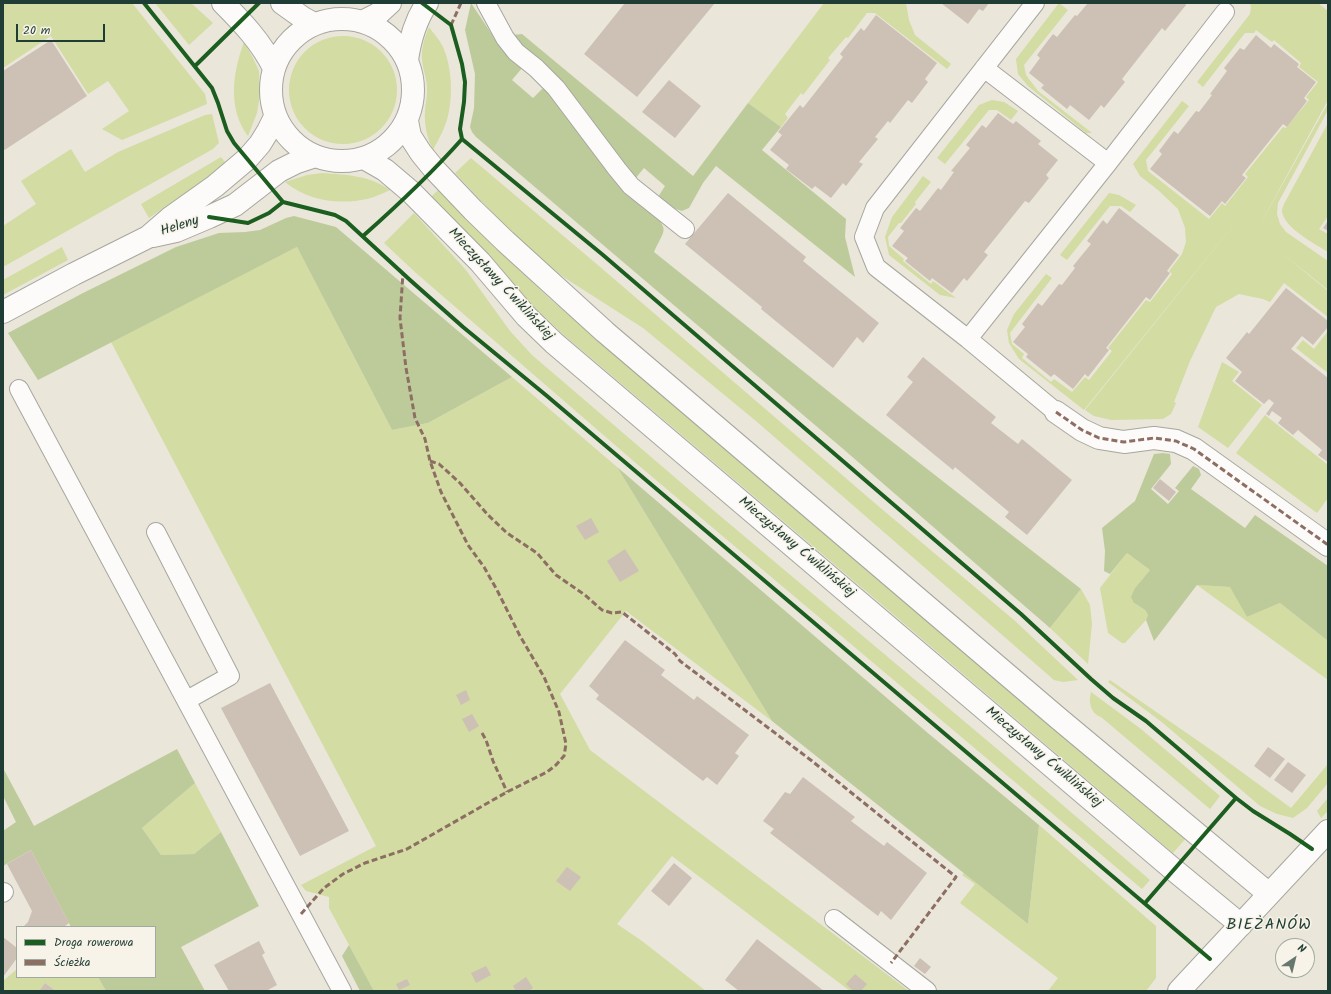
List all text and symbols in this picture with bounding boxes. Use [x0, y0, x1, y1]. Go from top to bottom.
scale bar [18, 16, 107, 42]
text: 20 m [23, 21, 50, 40]
street label: Heleny [159, 213, 201, 241]
street label: Mieczysławy Ćwiklińskiej [444, 225, 556, 345]
street label: Mieczysławy Ćwiklińskiej [734, 494, 858, 602]
street label: Mieczysławy Ćwiklińskiej [981, 704, 1105, 812]
district label: BIEŻANÓW [1226, 916, 1312, 936]
legend [16, 926, 156, 978]
text: Droga rowerowa [54, 933, 133, 952]
north arrow [1275, 938, 1315, 978]
text: N [1293, 940, 1309, 958]
text: Ścieżka [54, 953, 90, 972]

